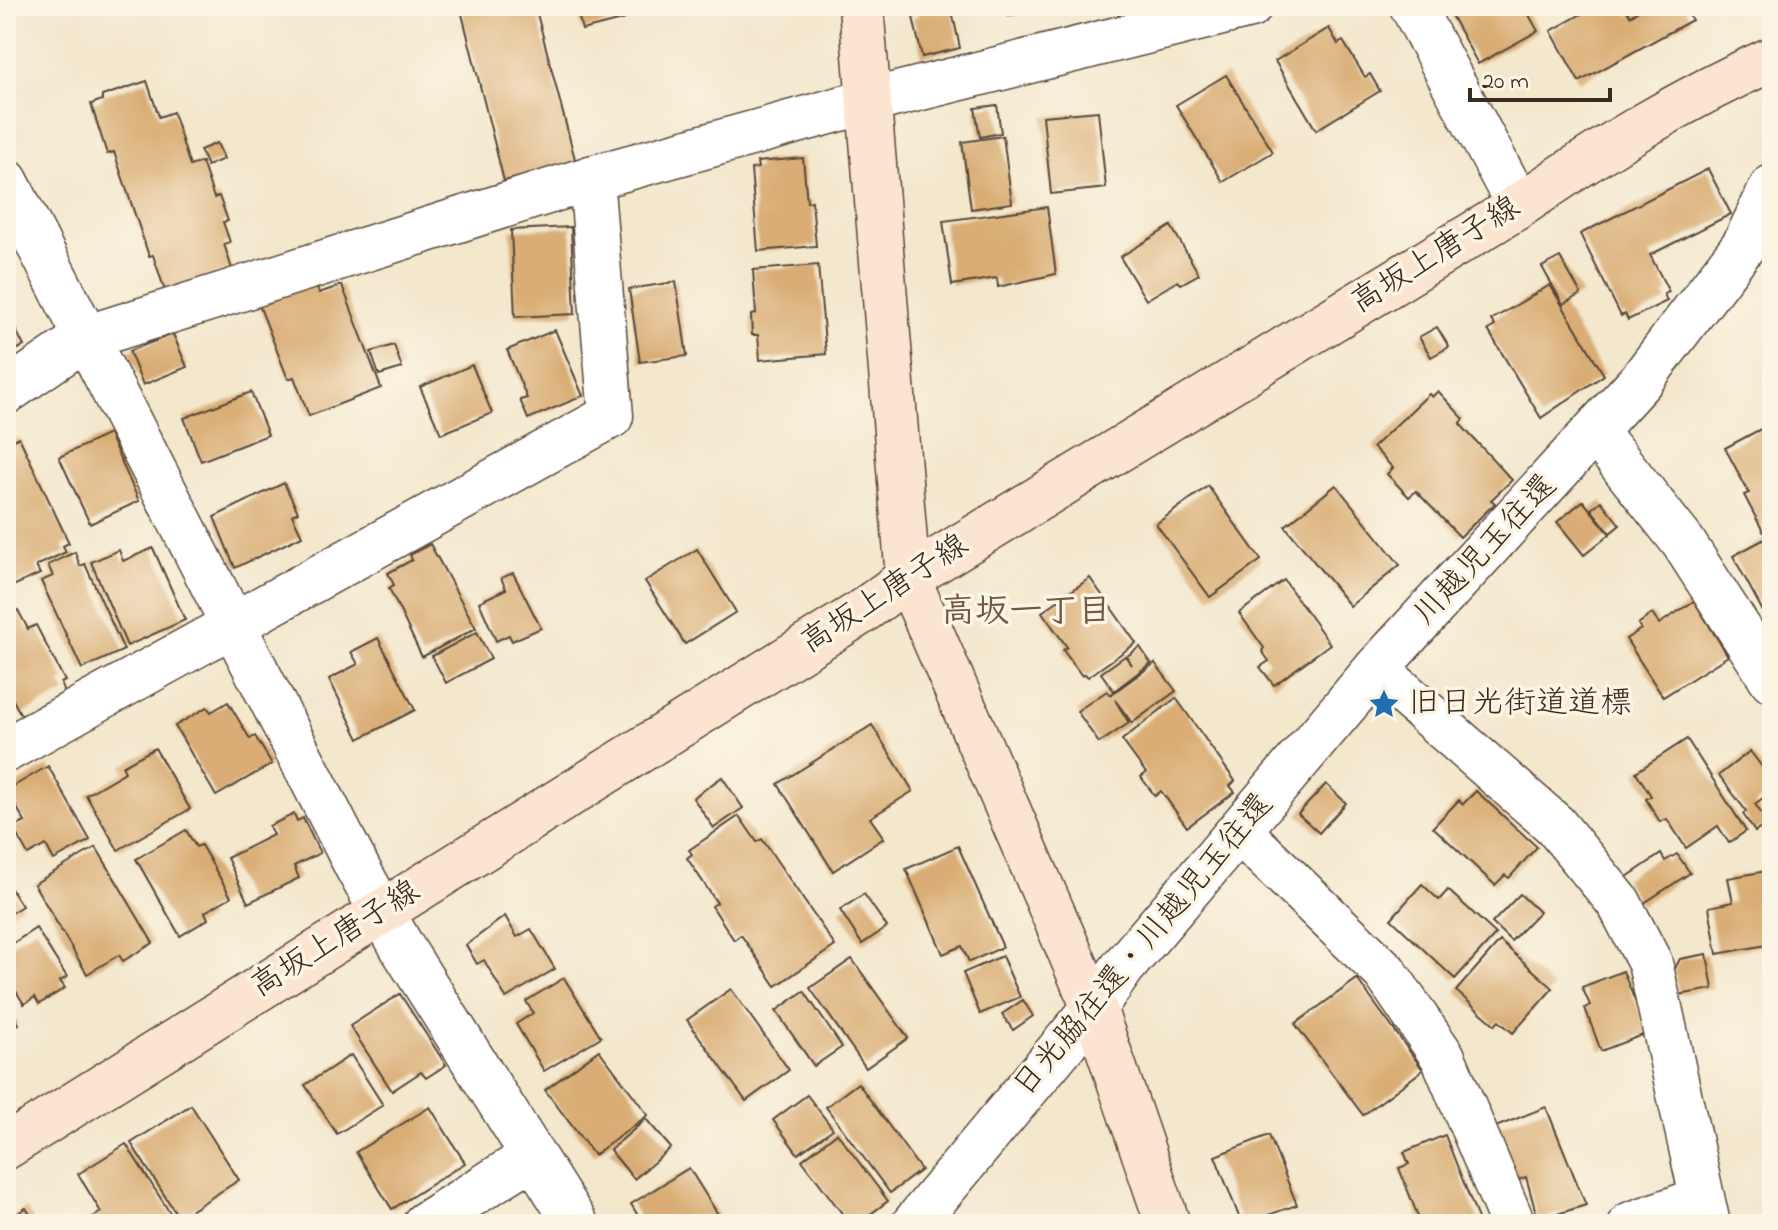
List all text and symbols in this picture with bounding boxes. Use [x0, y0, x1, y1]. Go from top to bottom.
scale bar [1470, 52, 1610, 102]
text: 20 m [1482, 65, 1529, 100]
street label: 高坂上唐子線 [1342, 185, 1530, 327]
street label: 川越児玉往還 [1403, 465, 1569, 637]
street label: 高坂上唐子線 [792, 523, 978, 667]
district label: 高坂一丁目 [941, 588, 1111, 638]
place label: 旧日光街道道標 [1408, 681, 1632, 728]
place icon: 旧日光街道道標 [1367, 687, 1401, 721]
street label: 日光脇往還・川越児玉往還 [1003, 784, 1285, 1108]
street label: 高坂上唐子線 [242, 869, 430, 1011]

